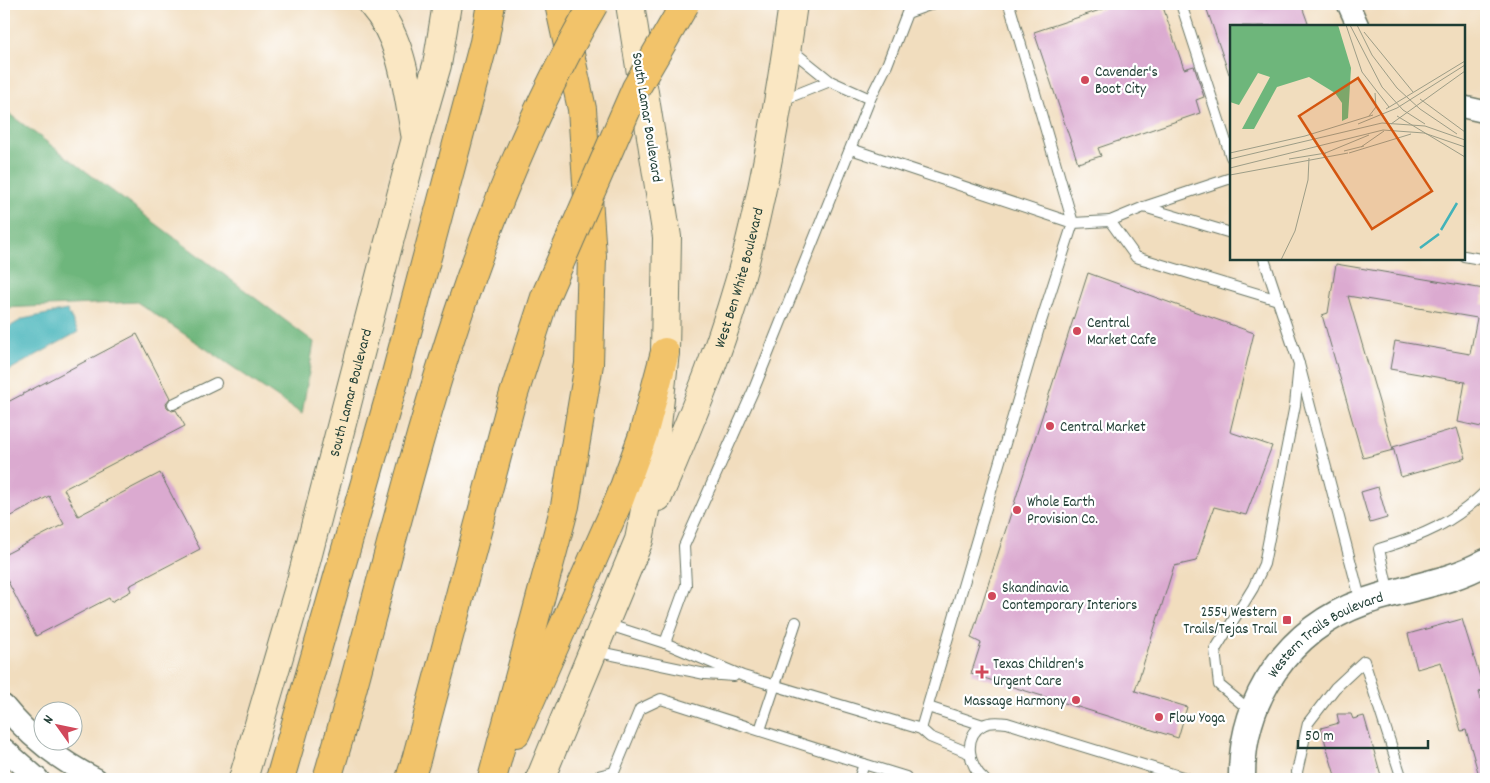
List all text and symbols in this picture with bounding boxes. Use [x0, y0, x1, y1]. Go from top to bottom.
inset map [1230, 25, 1465, 260]
street label: South Lamar Boulevard [625, 51, 667, 184]
place label: Cavender's Boot City [1095, 62, 1158, 101]
marker: Cavender's Boot City [1079, 74, 1091, 86]
street label: West Ben White Boulevard [710, 206, 771, 351]
place label: Central Market Cafe [1087, 313, 1157, 352]
marker: Central Market Cafe [1071, 325, 1083, 337]
street label: South Lamar Boulevard [325, 327, 379, 460]
place label: Central Market [1060, 417, 1146, 439]
marker: Central Market [1044, 420, 1056, 432]
place label: Whole Earth Provision Co. [1027, 492, 1098, 531]
marker: Whole Earth Provision Co. [1011, 504, 1023, 516]
place label: Skandinavia Contemporary Interiors [1002, 578, 1137, 617]
street label: Western Trails Boulevard [1263, 587, 1386, 683]
marker: Skandinavia Contemporary Interiors [986, 590, 998, 602]
place label: 2554 Western Trails/Tejas Trail [1183, 602, 1277, 641]
marker: 2554 Western Trails/Tejas Trail [1281, 614, 1293, 626]
place label: Texas Children's Urgent Care [993, 654, 1084, 693]
marker: Texas Children's Urgent Care [975, 665, 989, 679]
place label: Massage Harmony [964, 691, 1067, 713]
marker: Massage Harmony [1070, 694, 1082, 706]
north arrow [32, 700, 82, 750]
place label: Flow Yoga [1169, 708, 1226, 730]
marker: Flow Yoga [1153, 711, 1165, 723]
text: N [39, 712, 59, 728]
scale bar [1298, 718, 1428, 750]
text: 50 m [1305, 726, 1334, 748]

